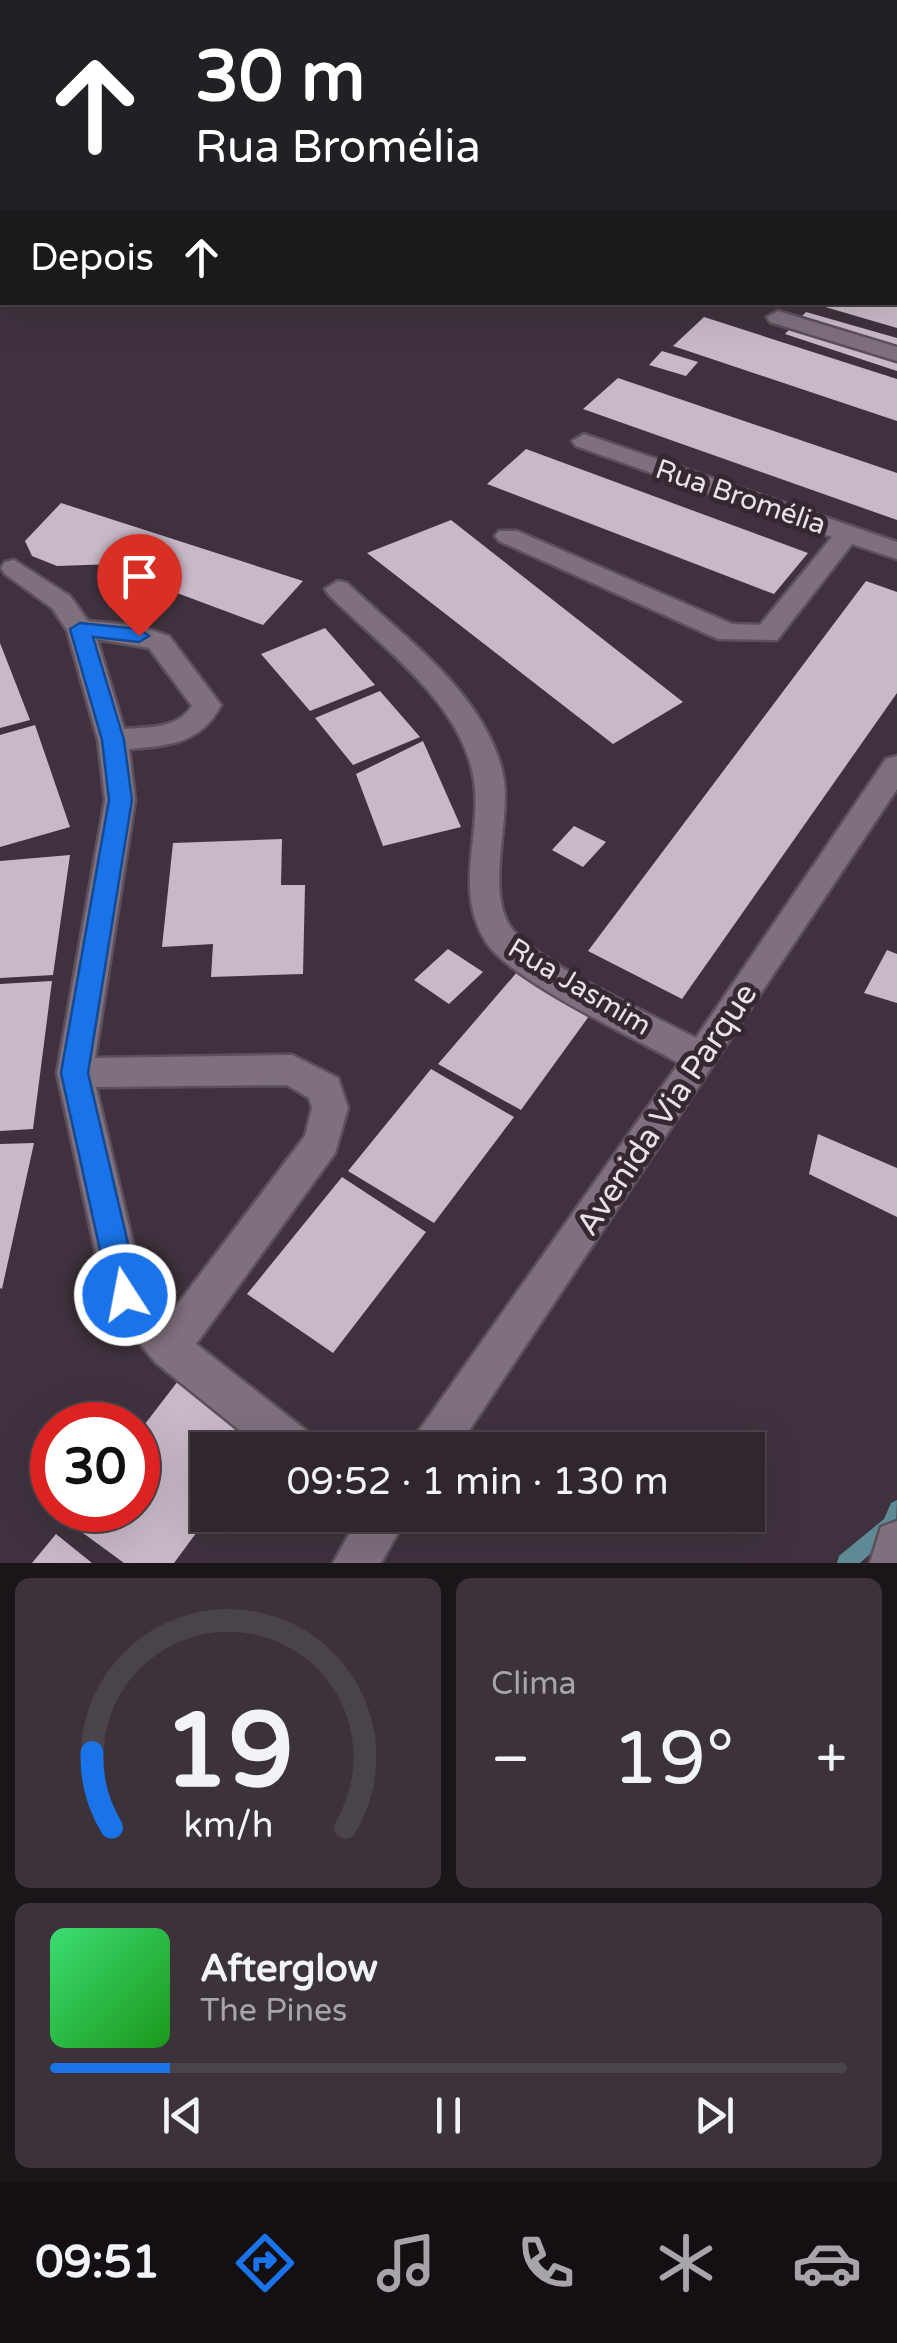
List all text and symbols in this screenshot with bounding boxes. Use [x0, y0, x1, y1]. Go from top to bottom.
text: 30 m [195, 36, 365, 120]
icon: ahead [30, 40, 160, 170]
text: Rua Bromélia [195, 121, 481, 175]
icon: ahead [174, 230, 229, 285]
text: Depois [30, 235, 154, 281]
street label: Rua Bromélia [651, 452, 830, 542]
pin [97, 534, 182, 637]
icon: arrive [112, 549, 167, 604]
street label: Rua Jasmim [502, 931, 657, 1043]
street label: Avenida Via Parque [568, 976, 765, 1243]
position arrow [73, 1243, 177, 1347]
speed limit sign: 30 [30, 1402, 160, 1532]
text: 09:52 · 1 min · 130 m [286, 1459, 669, 1505]
text: Clima [491, 1665, 577, 1703]
text: 19 [163, 1690, 293, 1815]
text: 19° [612, 1714, 734, 1804]
text: − [491, 1727, 530, 1793]
text: + [816, 1727, 847, 1793]
text: km/h [183, 1804, 273, 1847]
text: Afterglow [200, 1946, 378, 1992]
text: The Pines [200, 1992, 347, 2030]
icon: previous [155, 2088, 210, 2143]
icon: pause [421, 2088, 476, 2143]
icon: next [687, 2088, 742, 2143]
icon: directions [230, 2228, 300, 2298]
icon: music [371, 2228, 441, 2298]
icon: phone [511, 2228, 581, 2298]
icon: climate [651, 2228, 721, 2298]
icon: car [792, 2228, 862, 2298]
text: 09:51 [35, 2236, 160, 2290]

